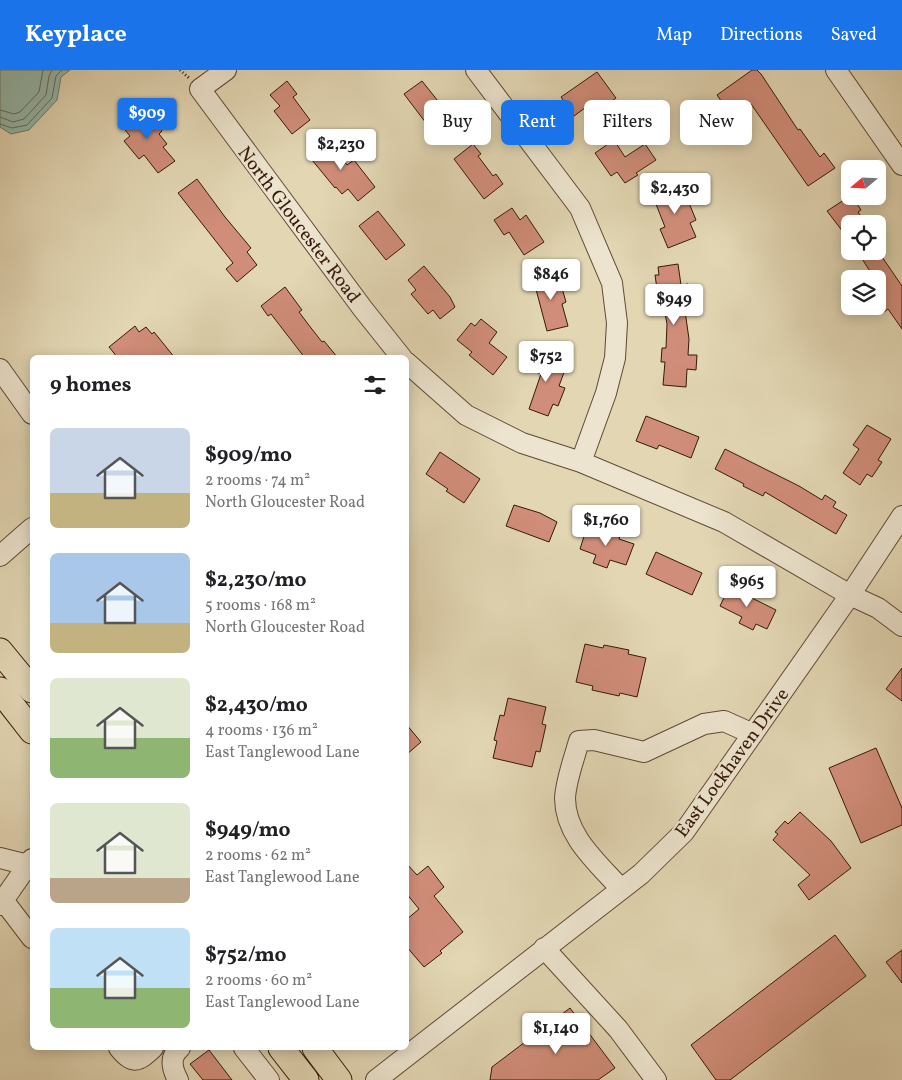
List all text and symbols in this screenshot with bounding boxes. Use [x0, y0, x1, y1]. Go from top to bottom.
text: Keyplace [25, 18, 127, 52]
text: Map [656, 23, 692, 48]
text: Directions [720, 23, 803, 48]
text: Saved [831, 23, 877, 48]
pin: $909 [117, 98, 177, 140]
chip: Buy [424, 100, 491, 145]
chip: Rent [501, 100, 574, 145]
chip: Filters [584, 100, 670, 145]
chip: New [680, 100, 752, 145]
text: $909 [129, 103, 165, 125]
pin: $2,230 [300, 128, 382, 171]
text: $2,230 [317, 134, 365, 156]
street label: North Gloucester Road [231, 141, 366, 309]
north arrow [841, 160, 886, 205]
map controls [841, 160, 886, 315]
pin: $2,430 [634, 172, 716, 215]
text: $2,430 [651, 178, 699, 200]
button: locate [841, 215, 886, 260]
pin: $846 [521, 258, 581, 301]
text: $846 [533, 264, 569, 286]
button: layers [841, 270, 886, 315]
pin: $949 [644, 284, 704, 326]
text: $949 [656, 289, 692, 311]
pin: $752 [516, 340, 576, 383]
text: $752 [530, 346, 562, 368]
text: 9 homes [50, 371, 131, 400]
icon: filters [361, 371, 389, 399]
text: $909/mo [205, 441, 292, 470]
icon: home [90, 448, 150, 508]
text: 2 rooms · 74 m² [205, 470, 310, 492]
text: North Gloucester Road [205, 492, 365, 514]
pin: $1,760 [565, 504, 647, 547]
text: $1,760 [583, 510, 629, 532]
text: $2,230/mo [205, 566, 306, 595]
pin: $965 [717, 566, 777, 608]
text: $965 [730, 571, 764, 593]
icon: home [90, 573, 150, 633]
text: 5 rooms · 168 m² [205, 595, 316, 617]
text: North Gloucester Road [205, 617, 365, 639]
street label: East Lockhaven Drive [669, 683, 796, 843]
text: $2,430/mo [205, 691, 308, 720]
icon: home [90, 698, 150, 758]
text: 4 rooms · 136 m² [205, 720, 318, 742]
text: East Tanglewood Lane [205, 742, 360, 764]
text: $949/mo [205, 816, 291, 845]
icon: home [90, 823, 150, 883]
text: 2 rooms · 62 m² [205, 845, 311, 867]
text: East Tanglewood Lane [205, 867, 360, 889]
text: $752/mo [205, 941, 287, 970]
icon: home [90, 948, 150, 1008]
text: 2 rooms · 60 m² [205, 970, 312, 992]
text: East Tanglewood Lane [205, 992, 360, 1014]
pin: $1,140 [515, 1012, 597, 1055]
text: $1,140 [533, 1018, 579, 1040]

